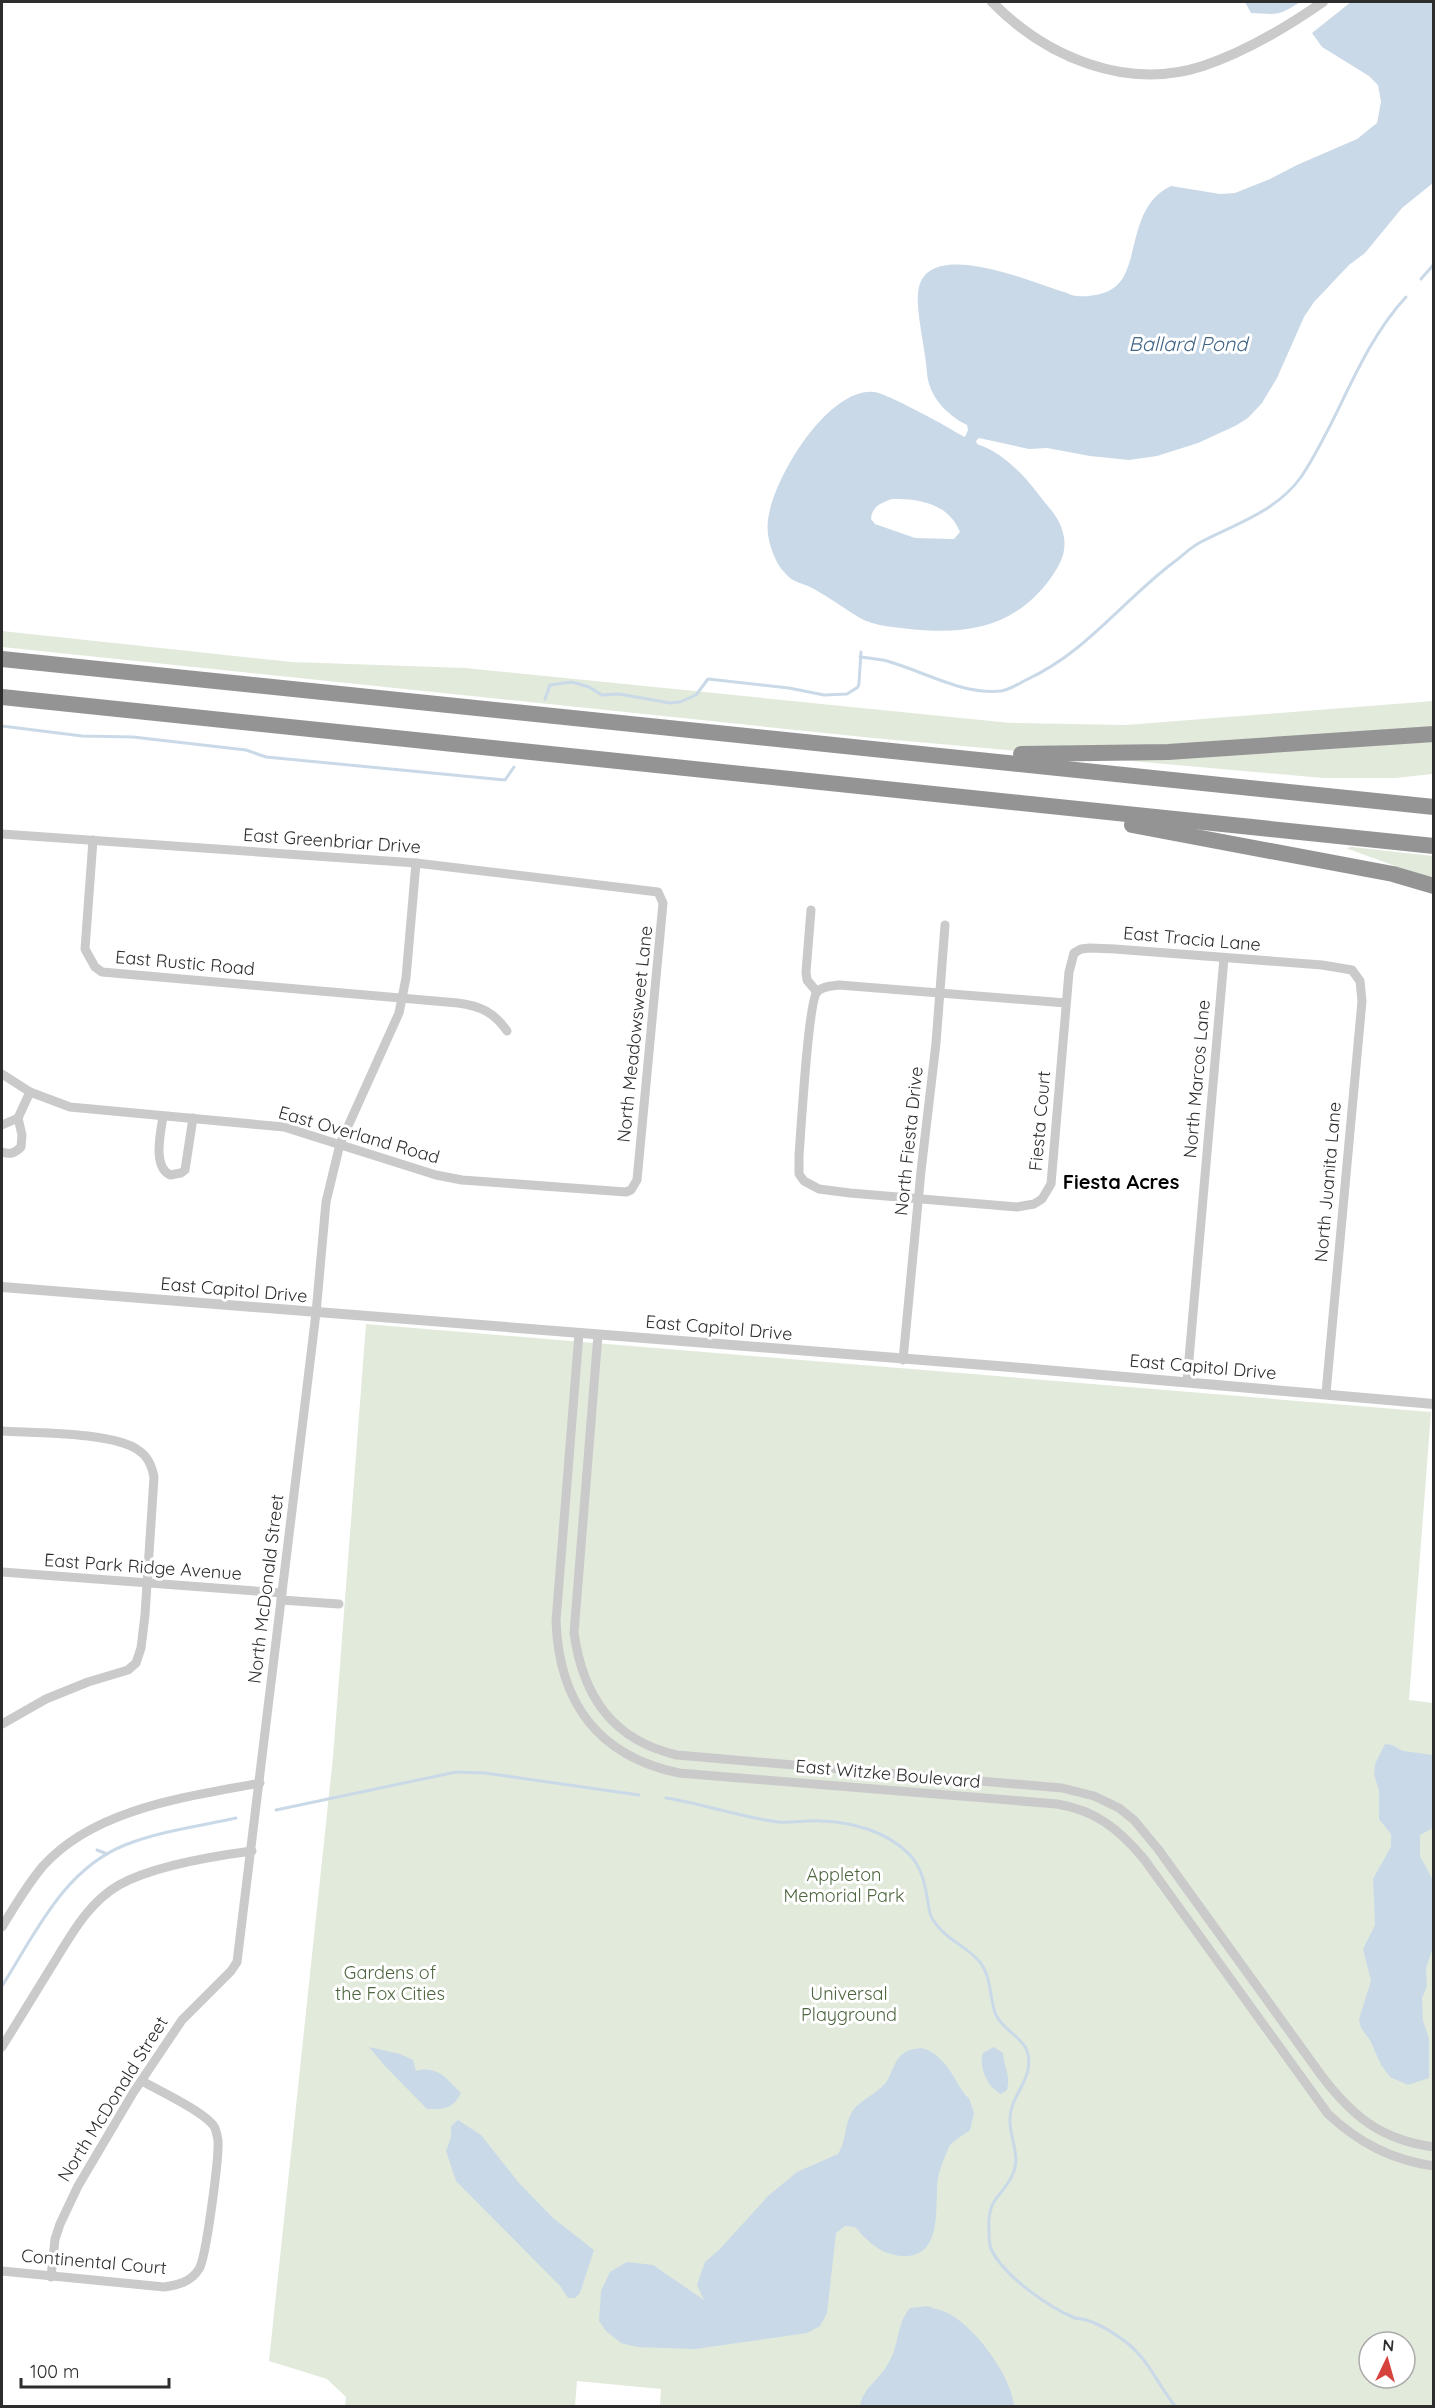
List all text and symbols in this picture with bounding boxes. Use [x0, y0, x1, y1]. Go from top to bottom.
water label: Ballard Pond [1129, 331, 1250, 356]
street label: East Greenbriar Drive [242, 823, 422, 858]
street label: East Tracia Lane [1122, 921, 1262, 956]
street label: North Meadowsweet Lane [612, 924, 657, 1143]
street label: East Rustic Road [114, 945, 256, 980]
street label: North Marcos Lane [1178, 999, 1215, 1159]
street label: North Fiesta Drive [889, 1065, 928, 1217]
street label: Fiesta Court [1024, 1070, 1055, 1172]
street label: East Overland Road [276, 1100, 442, 1169]
street label: North Juanita Lane [1309, 1101, 1346, 1263]
district label: Fiesta Acres [1063, 1169, 1179, 1194]
street label: East Capitol Drive [160, 1272, 308, 1307]
street label: East Capitol Drive [645, 1310, 793, 1345]
street label: East Capitol Drive [1129, 1349, 1277, 1384]
street label: North McDonald Street [242, 1493, 289, 1685]
street label: East Park Ridge Avenue [43, 1548, 243, 1585]
street label: East Witzke Boulevard [795, 1754, 981, 1793]
park label: Appleton Memorial Park [783, 1863, 905, 1907]
park label: Gardens of the Fox Cities [335, 1961, 445, 2005]
park label: Universal Playground [801, 1982, 897, 2026]
street label: North McDonald Street [52, 2012, 173, 2186]
street label: Continental Court [20, 2244, 168, 2279]
north arrow [1357, 2330, 1417, 2390]
text: N [1382, 2335, 1395, 2356]
scale bar [21, 2351, 170, 2389]
text: 100 m [30, 2360, 79, 2383]

